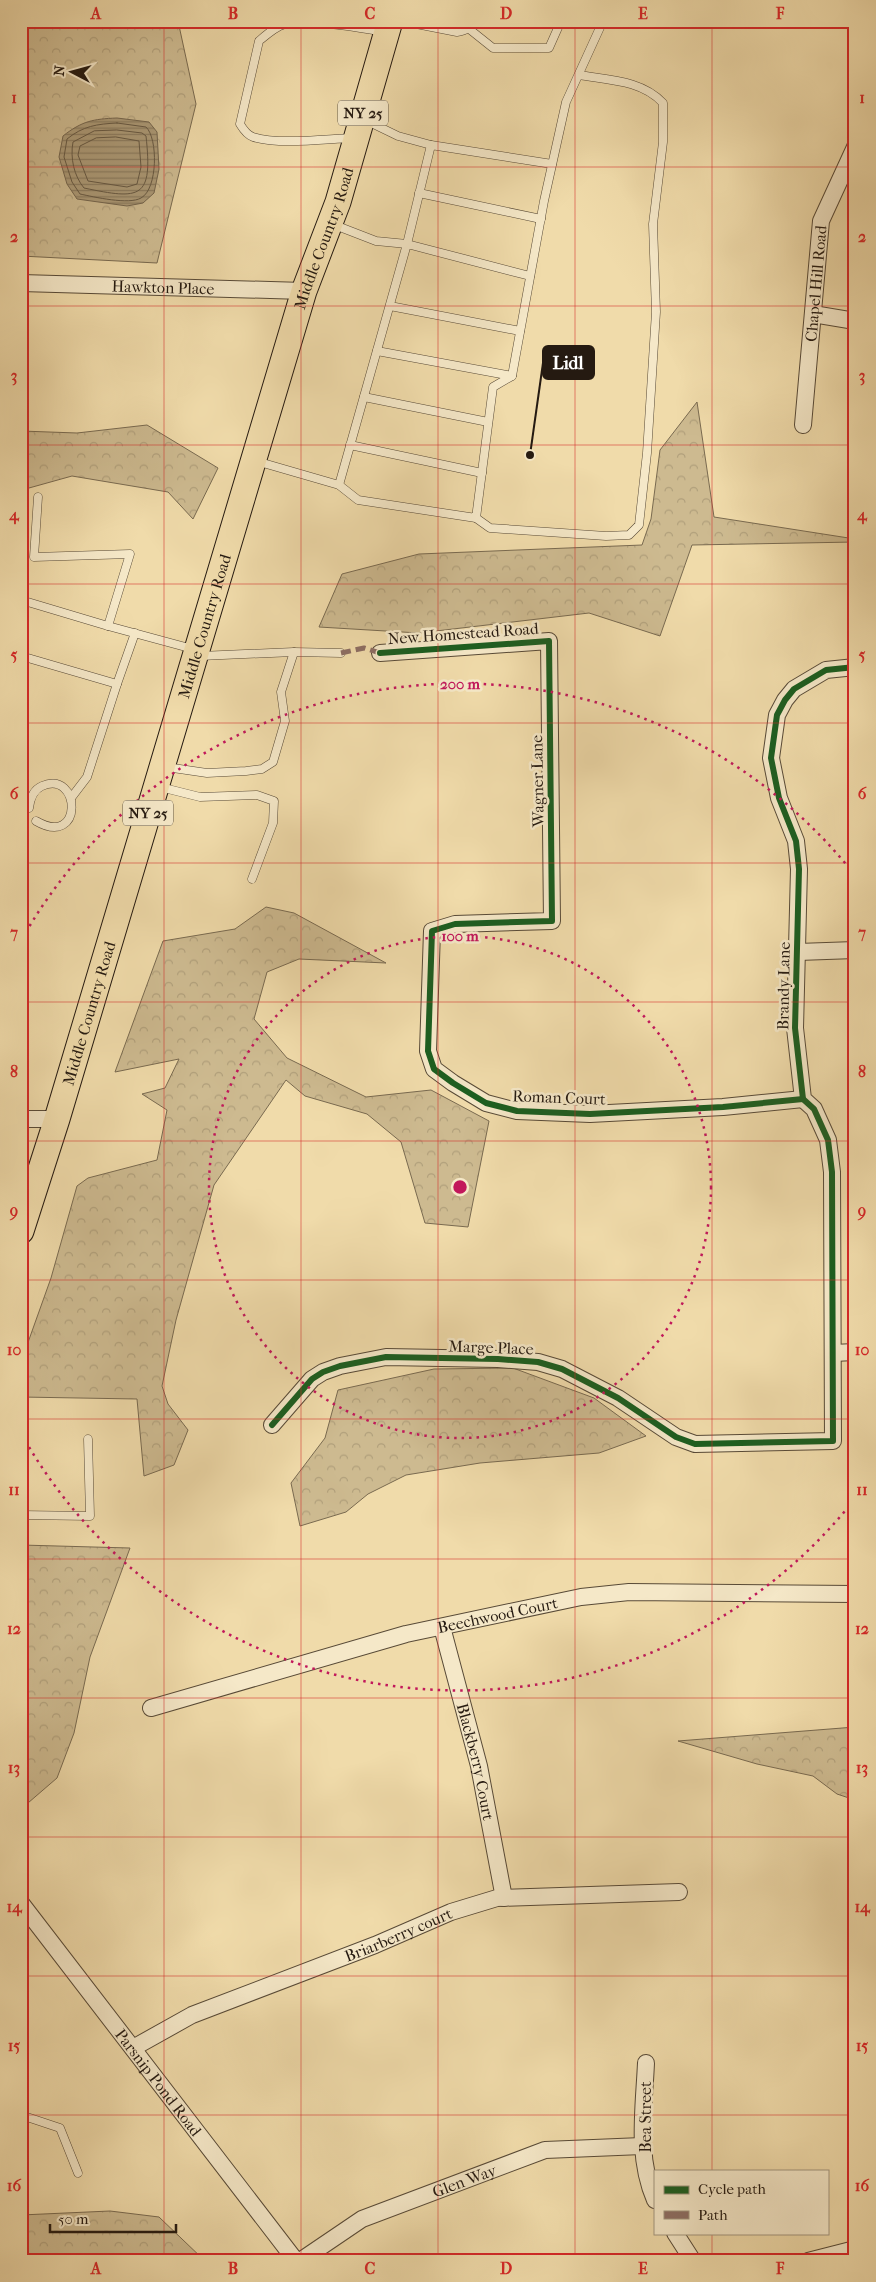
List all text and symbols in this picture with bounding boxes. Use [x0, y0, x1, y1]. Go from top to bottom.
text: A [90, 4, 102, 23]
text: B [228, 4, 238, 23]
text: C [365, 4, 376, 23]
text: D [500, 4, 512, 23]
text: E [638, 4, 648, 23]
text: F [775, 4, 785, 23]
north arrow [48, 48, 98, 98]
text: N [51, 64, 69, 77]
text: 1 [11, 88, 17, 107]
text: 1 [859, 88, 865, 107]
road number: NY 25 [338, 100, 388, 126]
street label: Middle Country Road [290, 165, 358, 312]
street label: Chapel Hill Road [801, 224, 831, 343]
text: 2 [10, 227, 18, 246]
text: 2 [858, 227, 866, 246]
street label: Hawkton Place [111, 277, 215, 298]
callout: Lidl [543, 346, 594, 379]
text: Lidl [553, 353, 584, 374]
text: 3 [11, 366, 17, 386]
text: 3 [859, 366, 865, 386]
text: 4 [8, 505, 20, 525]
text: 4 [856, 505, 868, 525]
street label: Middle Country Road [174, 552, 235, 701]
street label: New Homestead Road [387, 619, 539, 648]
text: 5 [11, 645, 18, 664]
text: 5 [859, 645, 866, 664]
text: 200 m [440, 675, 480, 693]
street label: Wagner Lane [527, 735, 548, 828]
text: 6 [10, 784, 19, 803]
text: 6 [858, 784, 867, 803]
road number: NY 25 [123, 800, 173, 826]
text: 7 [9, 923, 18, 942]
text: 7 [857, 923, 866, 942]
text: 100 m [441, 927, 479, 945]
street label: Middle Country Road [59, 939, 120, 1088]
street label: Brandy Lane [773, 942, 794, 1030]
text: 8 [10, 1062, 18, 1081]
text: 8 [858, 1062, 866, 1081]
street label: Roman Court [512, 1086, 606, 1109]
centre of rings [451, 1178, 469, 1196]
text: 9 [9, 1201, 18, 1221]
text: 9 [857, 1201, 866, 1221]
street label: Marge Place [448, 1337, 534, 1358]
text: 10 [7, 1340, 21, 1359]
text: 10 [855, 1340, 869, 1359]
text: 11 [8, 1480, 20, 1499]
text: 11 [856, 1480, 868, 1499]
street label: Beechwood Court [436, 1593, 560, 1637]
text: 12 [7, 1619, 21, 1638]
text: 12 [855, 1619, 869, 1638]
street label: Blackberry Court [453, 1701, 498, 1822]
text: 13 [8, 1758, 20, 1778]
text: 13 [856, 1758, 868, 1778]
text: 14 [6, 1897, 23, 1917]
text: 14 [854, 1897, 871, 1917]
street label: Briarberry court [342, 1904, 455, 1966]
street label: Parsnip Pond Road [111, 2025, 206, 2140]
text: 15 [8, 2036, 20, 2055]
text: 15 [856, 2036, 868, 2055]
street label: Bea Street [636, 2081, 655, 2153]
street label: Glen Way [430, 2160, 499, 2202]
legend [654, 2170, 828, 2234]
text: 16 [7, 2176, 21, 2195]
text: 16 [855, 2176, 869, 2195]
text: Cycle path [698, 2180, 766, 2198]
scale bar [50, 2202, 176, 2234]
text: Path [698, 2206, 728, 2224]
text: 50 m [58, 2210, 89, 2228]
text: A [90, 2259, 102, 2278]
text: B [228, 2259, 238, 2278]
text: C [365, 2259, 376, 2278]
text: D [500, 2259, 512, 2278]
text: E [638, 2259, 648, 2278]
text: F [775, 2259, 785, 2278]

